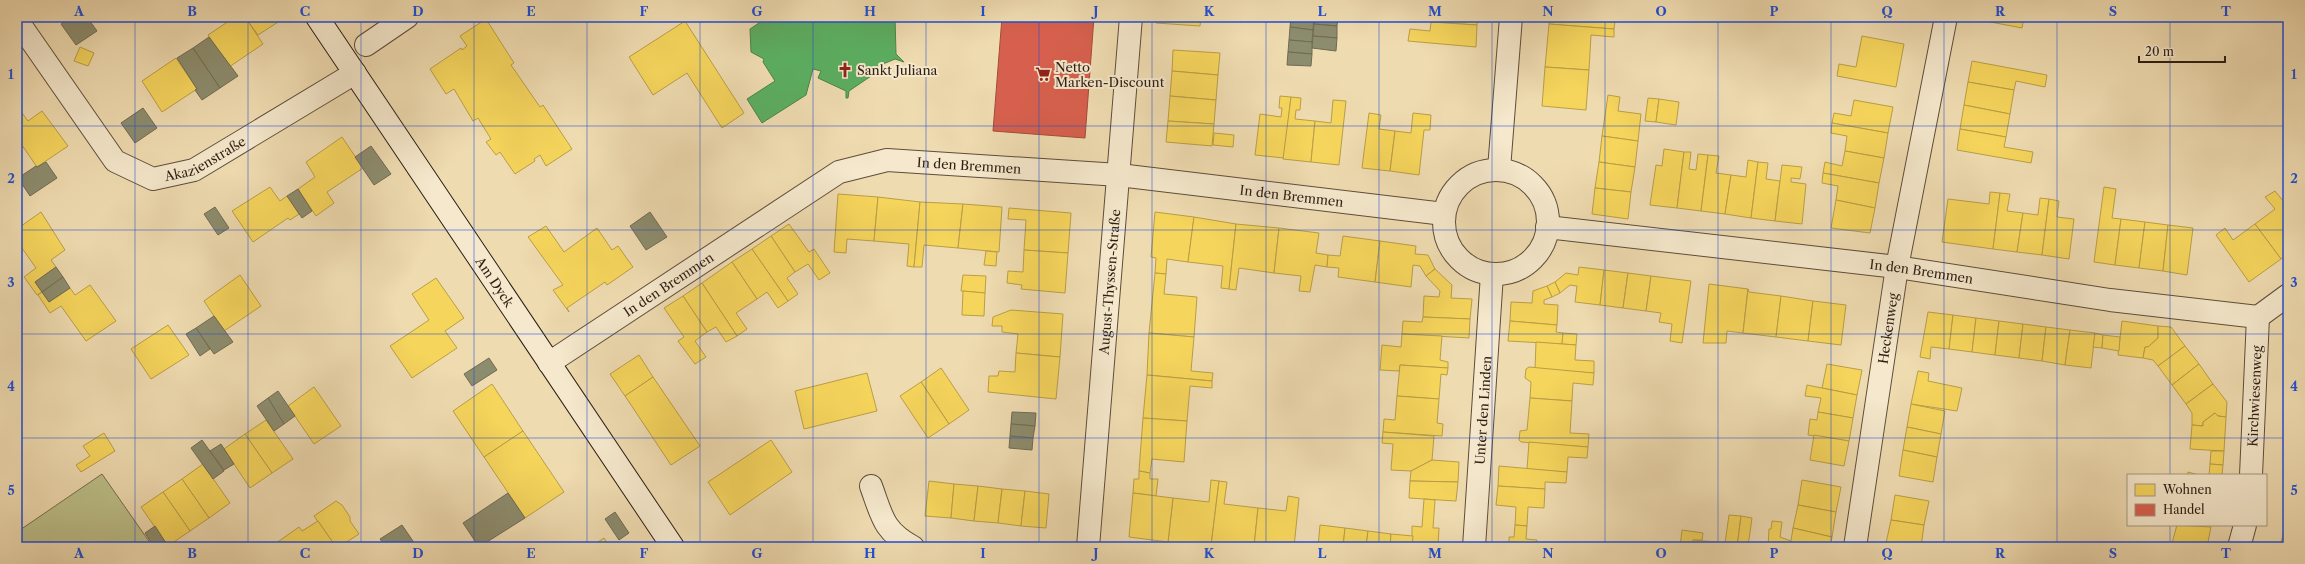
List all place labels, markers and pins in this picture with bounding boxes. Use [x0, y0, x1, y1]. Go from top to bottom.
place label: Netto Marken-Discount [1055, 59, 1165, 90]
church icon: Sankt Juliana [836, 61, 854, 79]
place label: Sankt Juliana [857, 62, 938, 78]
supermarket icon: Netto Marken-Discount [1034, 65, 1052, 83]

